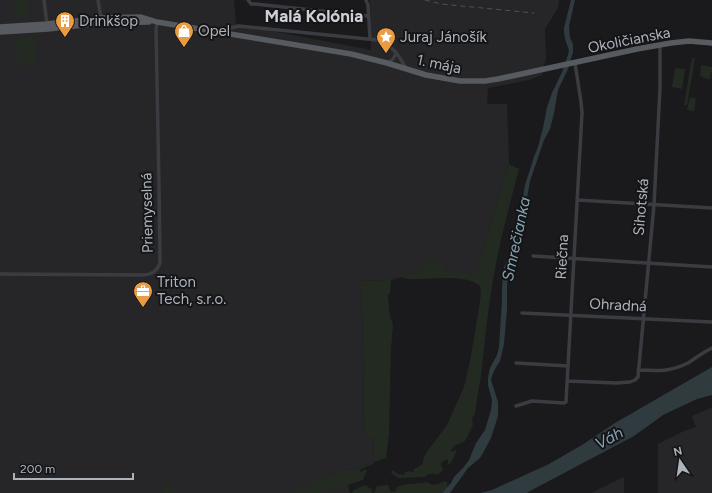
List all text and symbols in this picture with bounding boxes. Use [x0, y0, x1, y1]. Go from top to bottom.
district label: Malá Kolónia [265, 6, 363, 26]
building icon: Drinkšop [54, 10, 76, 38]
place label: Drinkšop [79, 12, 138, 30]
shop icon: Opel [173, 20, 195, 48]
place label: Opel [198, 22, 230, 40]
street label: Okoličianska [586, 23, 672, 57]
place icon: Juraj Jánošík [375, 26, 397, 54]
place label: Juraj Jánošík [400, 28, 488, 46]
street label: 1. mája [415, 51, 463, 77]
street label: Priemyselná [137, 173, 157, 253]
street label: Sihotská [630, 178, 652, 236]
water label: Smrečianka [498, 195, 534, 283]
street label: Riečna [552, 234, 572, 280]
place label: Triton Tech, s.r.o. [157, 273, 226, 308]
office icon: Triton Tech, s.r.o. [132, 280, 154, 308]
street label: Ohradná [589, 295, 647, 315]
water label: Váh [592, 423, 626, 453]
north arrow [660, 441, 700, 481]
text: N [672, 444, 683, 459]
scale bar [14, 455, 133, 481]
text: 200 m [20, 462, 55, 476]

